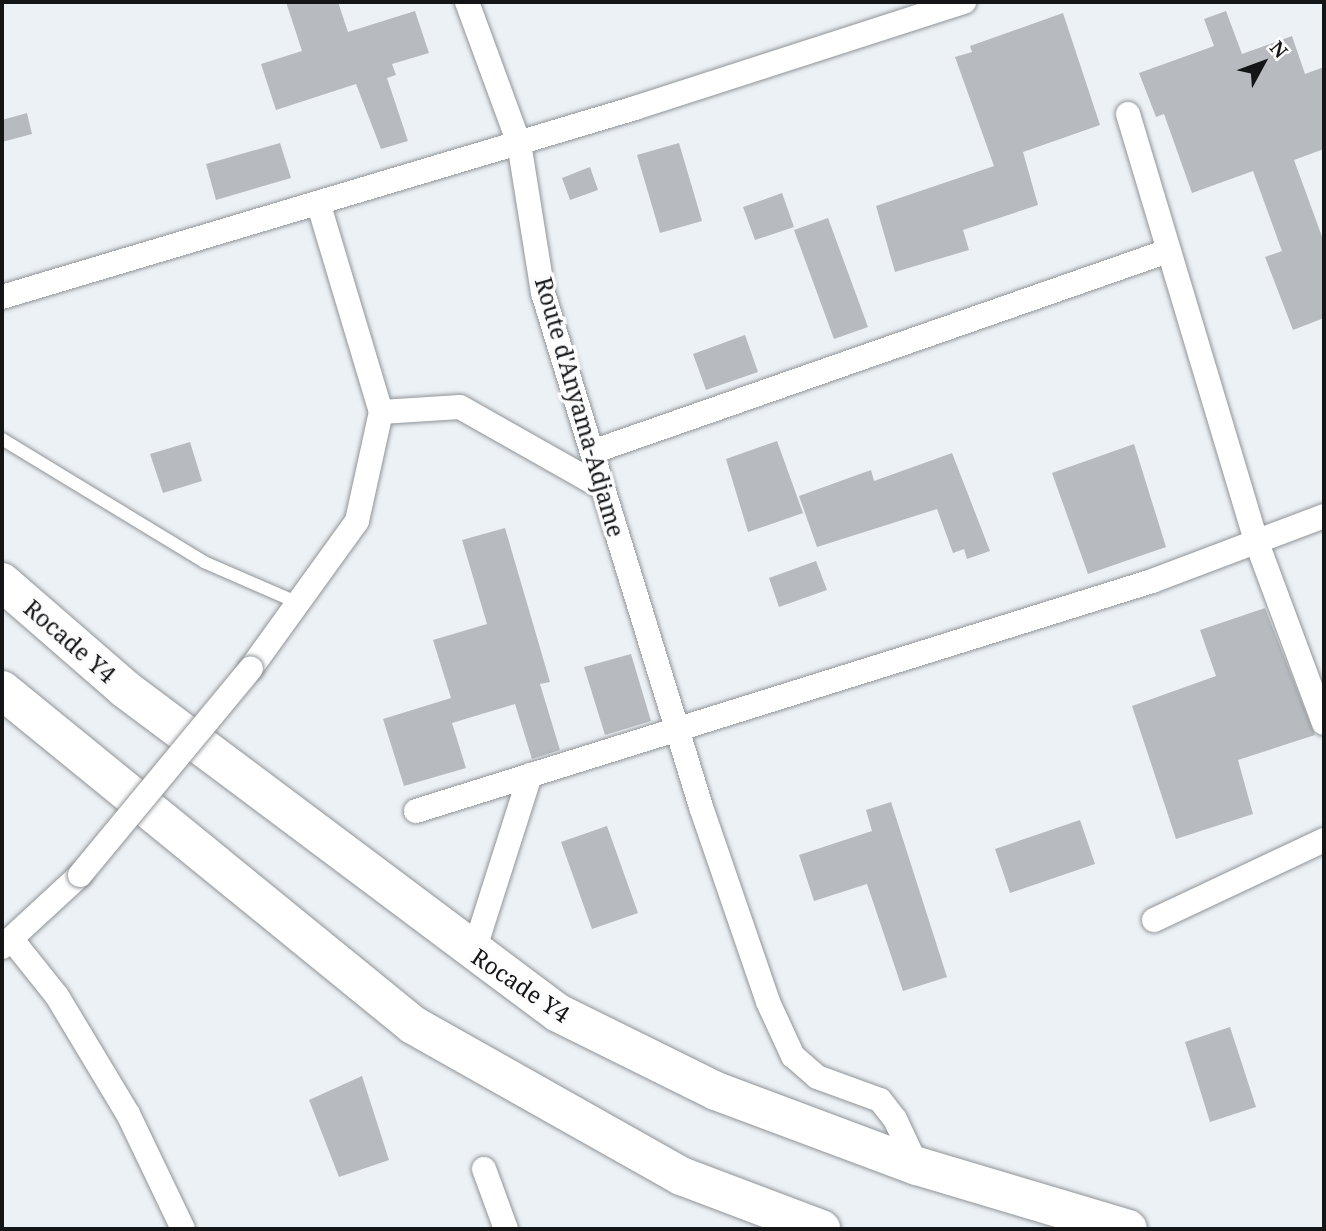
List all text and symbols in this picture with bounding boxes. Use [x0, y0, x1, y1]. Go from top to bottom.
north arrow [1228, 28, 1298, 98]
text: N [1264, 35, 1294, 63]
street label: Route d'Anyama-Adjame [530, 274, 630, 540]
street label: Rocade Y4 [19, 594, 121, 688]
street label: Rocade Y4 [467, 942, 575, 1028]

